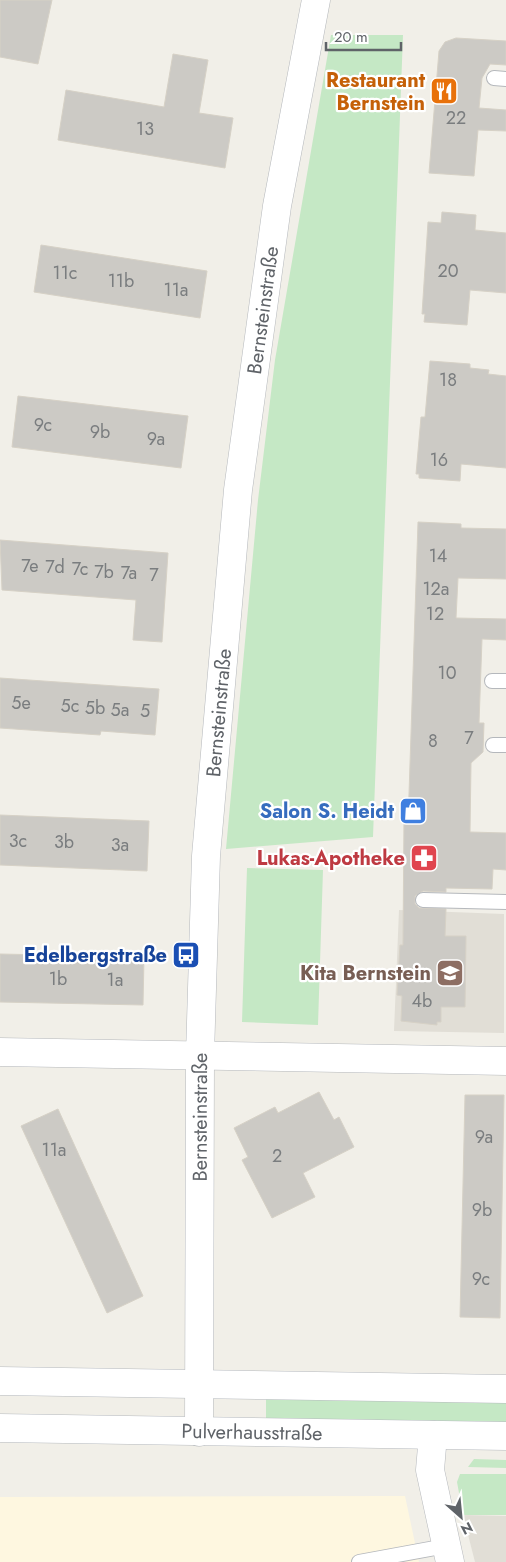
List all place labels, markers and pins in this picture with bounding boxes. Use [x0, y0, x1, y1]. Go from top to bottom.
place label: Restaurant Bernstein [326, 66, 426, 118]
restaurant icon: Restaurant Bernstein [429, 76, 459, 106]
shop icon: Salon S. Heidt [398, 796, 428, 826]
place label: Salon S. Heidt [260, 797, 395, 826]
pharmacy icon: Lukas-Apotheke [409, 843, 439, 873]
place label: Lukas-Apotheke [257, 844, 405, 873]
bus stop icon: Edelbergstraße [171, 940, 201, 970]
place label: Edelbergstraße [24, 941, 167, 970]
school or university icon: Kita Bernstein [435, 958, 465, 988]
place label: Kita Bernstein [300, 959, 431, 988]

